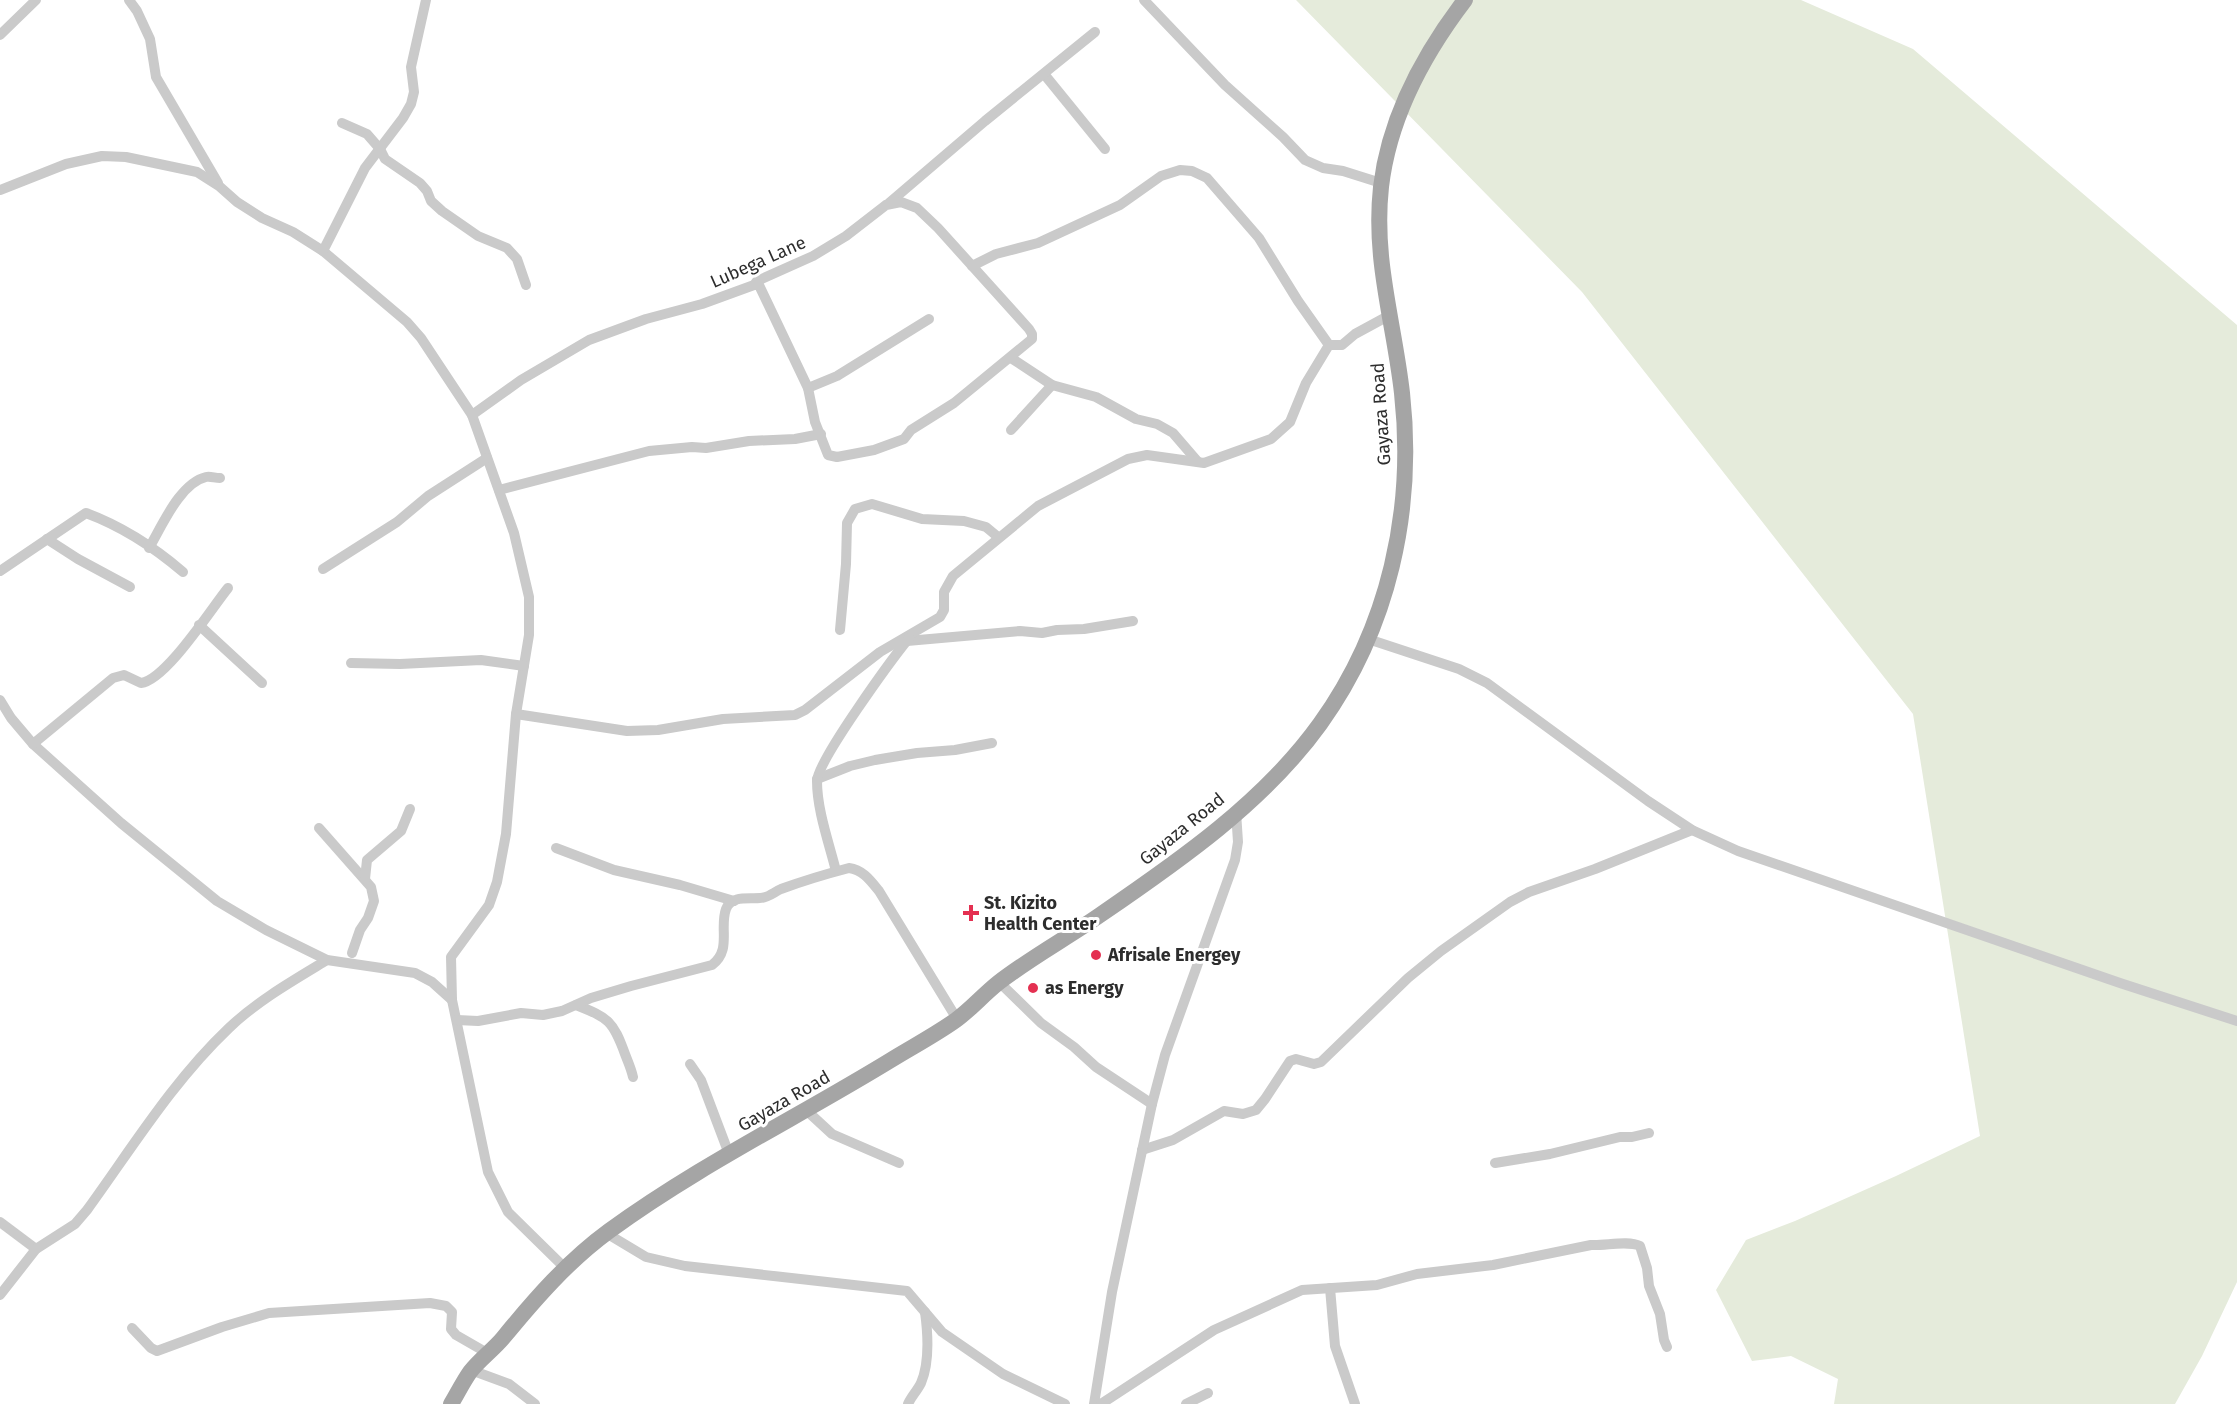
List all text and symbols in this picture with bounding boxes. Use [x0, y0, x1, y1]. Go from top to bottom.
street label: Lubega Lane [707, 231, 809, 293]
street label: Gayaza Road [1366, 362, 1396, 466]
street label: Gayaza Road [1135, 788, 1229, 870]
place label: St. Kizito Health Center [984, 892, 1097, 935]
marker: St. Kizito Health Center [962, 904, 980, 922]
place label: Afrisale Energey [1107, 944, 1241, 966]
marker: Afrisale Energey [1089, 948, 1103, 962]
place label: as Energy [1045, 977, 1124, 999]
marker: as Energy [1026, 981, 1040, 995]
street label: Gayaza Road [734, 1066, 834, 1136]

